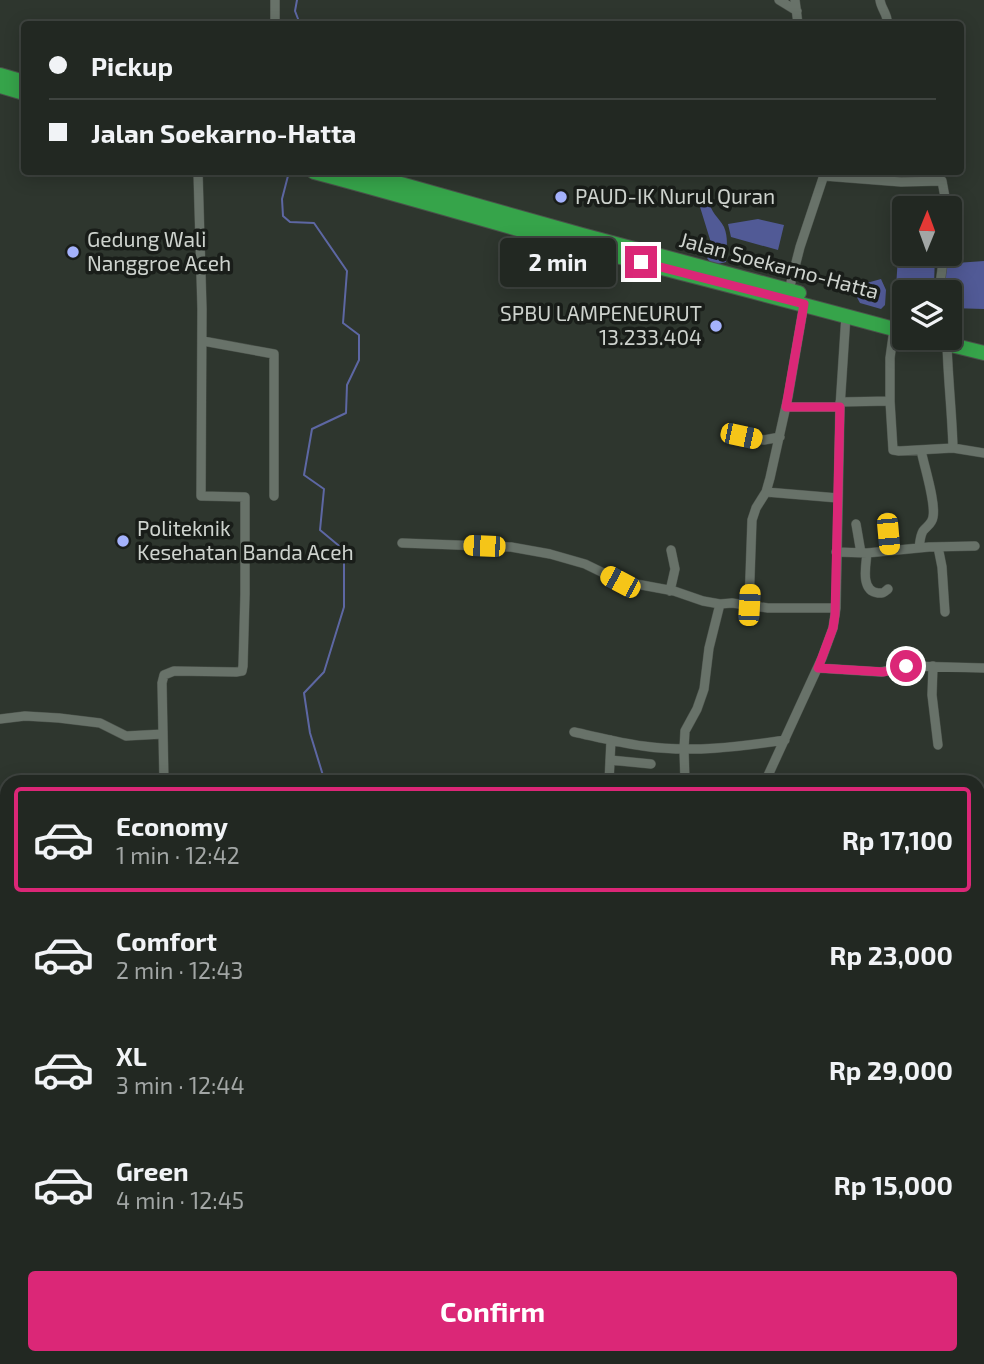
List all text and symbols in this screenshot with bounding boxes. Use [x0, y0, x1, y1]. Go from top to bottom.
text: Pickup [91, 50, 173, 81]
text: Jalan Soekarno-Hatta [91, 117, 356, 148]
place label: PAUD-IK Nurul Quran [575, 183, 775, 209]
marker: PAUD-IK Nurul Quran [553, 189, 569, 205]
north arrow [892, 196, 962, 266]
map controls [892, 196, 962, 350]
place label: Gedung Wali Nanggroe Aceh [87, 226, 231, 275]
street label: Jalan Soekarno-Hatta [677, 226, 882, 303]
callout: 2 min [501, 238, 616, 286]
marker: Gedung Wali Nanggroe Aceh [65, 244, 81, 260]
route end [625, 246, 657, 278]
text: 2 min [529, 248, 587, 276]
button: layers [892, 280, 962, 350]
place label: SPBU LAMPENEURUT 13.233.404 [500, 300, 702, 349]
marker: SPBU LAMPENEURUT 13.233.404 [708, 318, 724, 334]
car [719, 421, 764, 451]
car [876, 512, 901, 556]
place label: Politeknik Kesehatan Banda Aceh [137, 515, 354, 564]
marker: Politeknik Kesehatan Banda Aceh [115, 533, 131, 549]
car [463, 535, 506, 557]
car [597, 563, 644, 601]
car [738, 583, 761, 627]
route start [890, 650, 922, 682]
icon: car [32, 808, 95, 871]
text: Economy [116, 810, 228, 841]
text: Rp 17,100 [842, 824, 953, 855]
text: 1 min · 12:42 [116, 841, 240, 869]
icon: car [32, 923, 95, 986]
text: Comfort [116, 925, 217, 956]
text: Rp 23,000 [830, 939, 953, 970]
text: 2 min · 12:43 [116, 956, 243, 984]
icon: car [32, 1038, 95, 1101]
text: XL [116, 1040, 147, 1071]
text: Rp 29,000 [829, 1054, 953, 1085]
text: 3 min · 12:44 [116, 1071, 245, 1099]
icon: car [32, 1153, 95, 1216]
text: Green [116, 1155, 189, 1186]
text: Rp 15,000 [834, 1169, 953, 1200]
text: 4 min · 12:45 [116, 1186, 244, 1214]
button: Confirm [28, 1271, 957, 1351]

